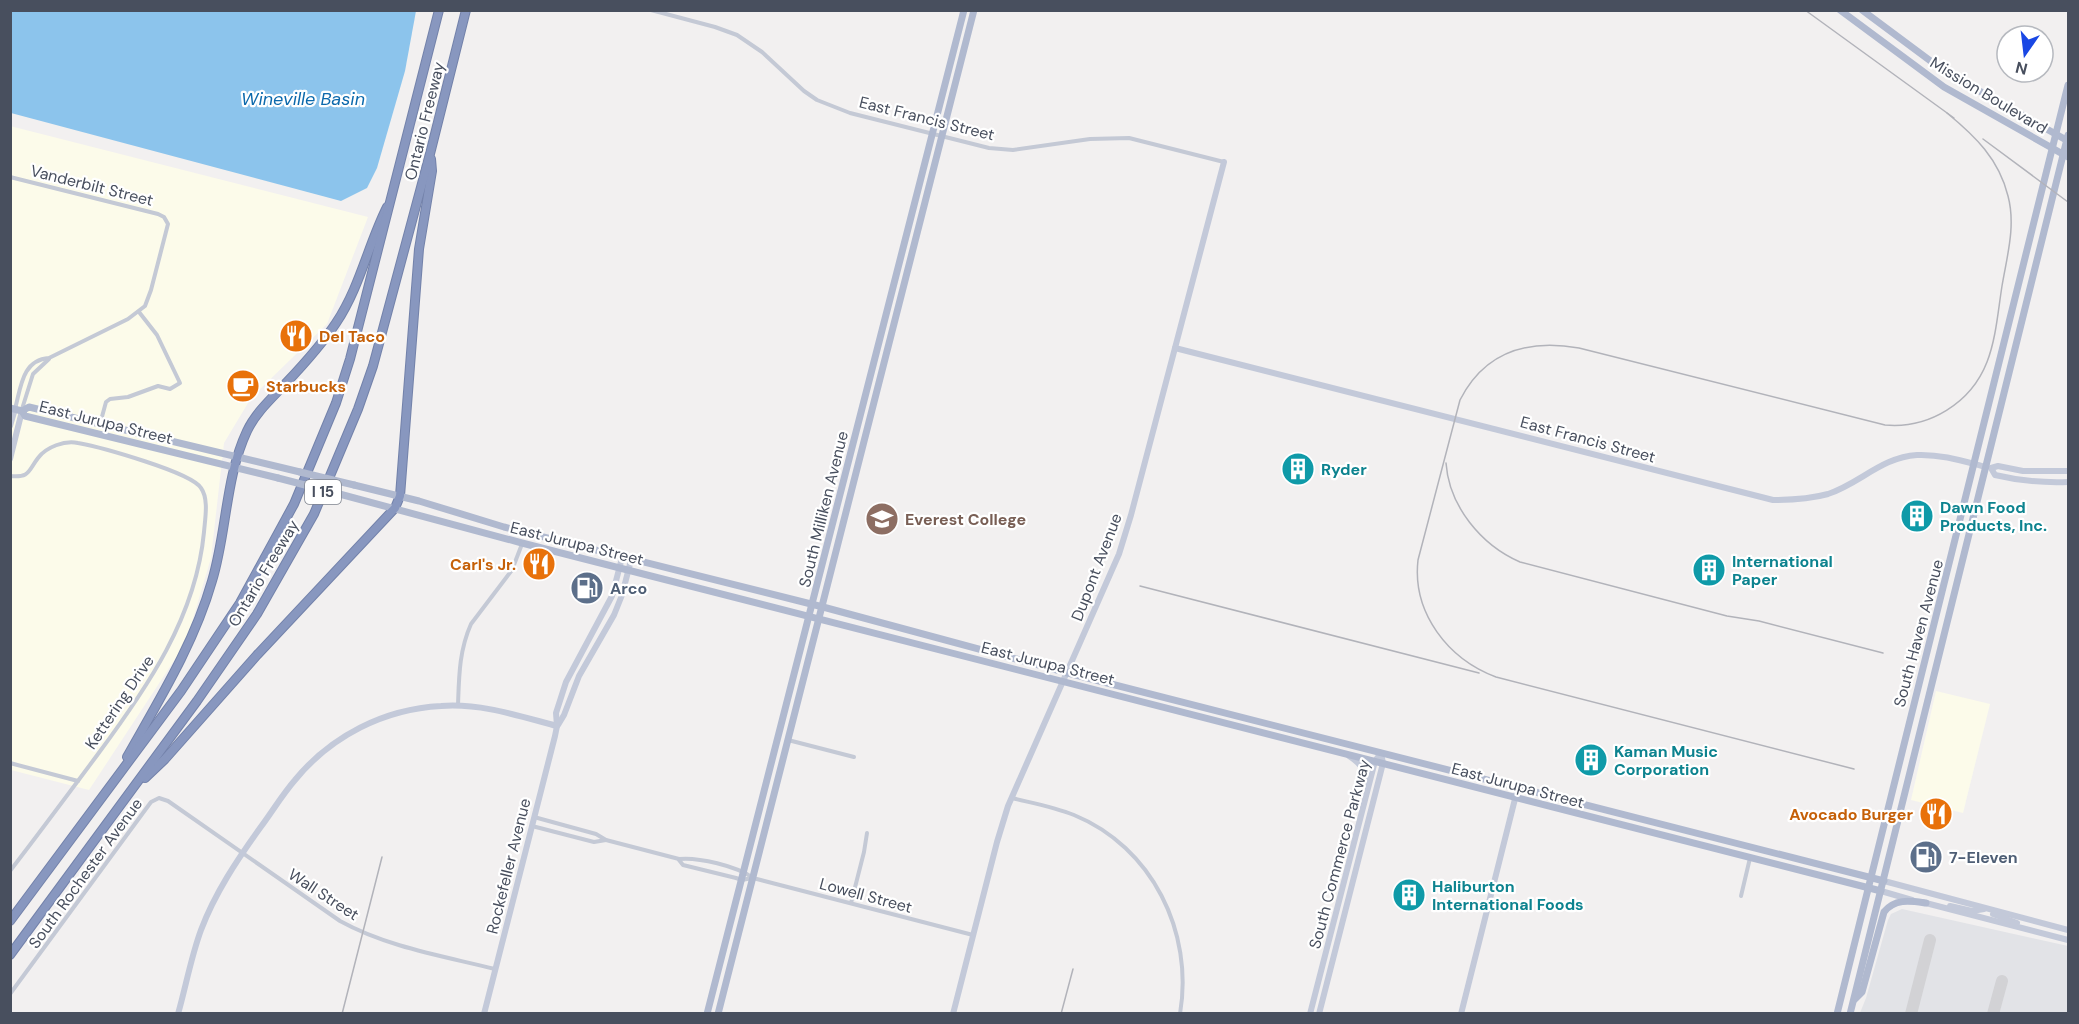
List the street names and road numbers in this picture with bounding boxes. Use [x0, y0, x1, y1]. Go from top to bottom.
street label: Mission Boulevard [1926, 52, 2051, 139]
street label: Ontario Freeway [400, 60, 449, 183]
street label: East Francis Street [857, 91, 997, 145]
street label: Vanderbilt Street [28, 160, 156, 211]
street label: East Jurupa Street [37, 396, 175, 449]
street label: East Francis Street [1518, 411, 1658, 468]
street label: South Milliken Avenue [794, 429, 853, 589]
road number: I 15 [305, 480, 341, 504]
street label: Dupont Avenue [1066, 510, 1127, 624]
street label: Ontario Freeway [223, 516, 304, 631]
street label: East Jurupa Street [508, 517, 646, 570]
street label: South Haven Avenue [1889, 557, 1948, 709]
street label: East Jurupa Street [979, 637, 1117, 690]
street label: Kettering Drive [80, 651, 159, 753]
street label: South Commerce Parkway [1304, 757, 1375, 951]
street label: East Jurupa Street [1449, 758, 1587, 813]
street label: South Rochester Avenue [24, 794, 147, 953]
street label: Rockefeller Avenue [481, 796, 536, 936]
street label: Wall Street [284, 864, 363, 925]
street label: Lowell Street [817, 873, 914, 918]

